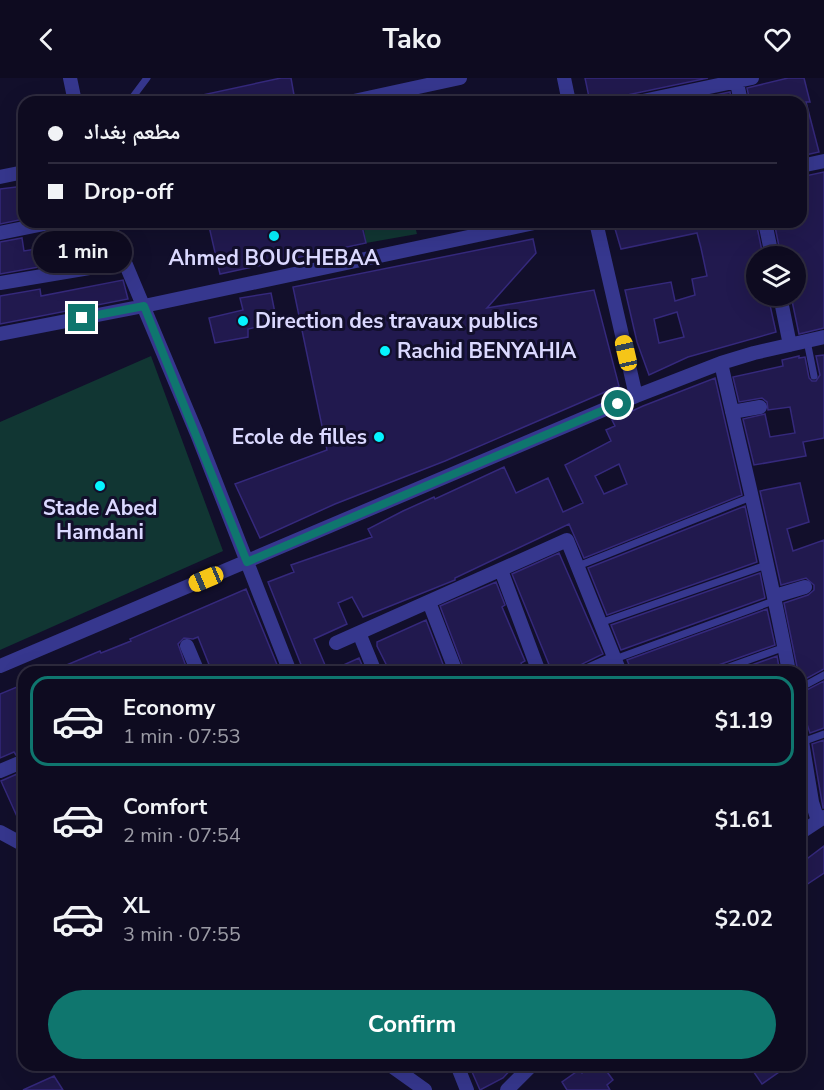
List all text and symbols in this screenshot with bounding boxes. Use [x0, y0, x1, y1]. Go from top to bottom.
text: Tako [382, 21, 442, 58]
icon: back [30, 23, 63, 56]
icon: heart [761, 23, 794, 56]
text: مطعم بغداد [84, 117, 180, 147]
text: Drop-off [84, 177, 173, 207]
marker: Ahmed BOUCHEBAA [267, 229, 281, 243]
callout: 1 min [32, 231, 132, 273]
text: 1 min [57, 238, 108, 265]
place label: Ahmed BOUCHEBAA [168, 244, 380, 272]
map controls [746, 246, 806, 306]
button: layers [746, 246, 806, 306]
route end [68, 304, 95, 331]
place label: Direction des travaux publics [255, 307, 538, 335]
marker: Direction des travaux publics [236, 314, 250, 328]
car [613, 333, 639, 373]
place label: Rachid BENYAHIA [397, 337, 577, 365]
marker: Rachid BENYAHIA [378, 344, 392, 358]
route start [604, 390, 631, 417]
place label: Ecole de filles [232, 423, 367, 451]
marker: Ecole de filles [372, 430, 386, 444]
marker: Stade Abed Hamdani [93, 479, 107, 493]
place label: Stade Abed Hamdani [43, 494, 157, 546]
car [186, 564, 226, 594]
text: Economy [123, 693, 215, 723]
icon: car [51, 694, 105, 748]
text: $1.19 [715, 706, 773, 736]
text: 1 min · 07:53 [123, 723, 241, 750]
text: Comfort [123, 792, 207, 822]
icon: car [51, 793, 105, 847]
text: $1.61 [715, 805, 773, 835]
text: 2 min · 07:54 [123, 822, 241, 849]
text: XL [123, 891, 150, 921]
icon: car [51, 892, 105, 946]
text: $2.02 [715, 904, 773, 934]
text: 3 min · 07:55 [123, 921, 241, 948]
button: Confirm [48, 990, 776, 1059]

